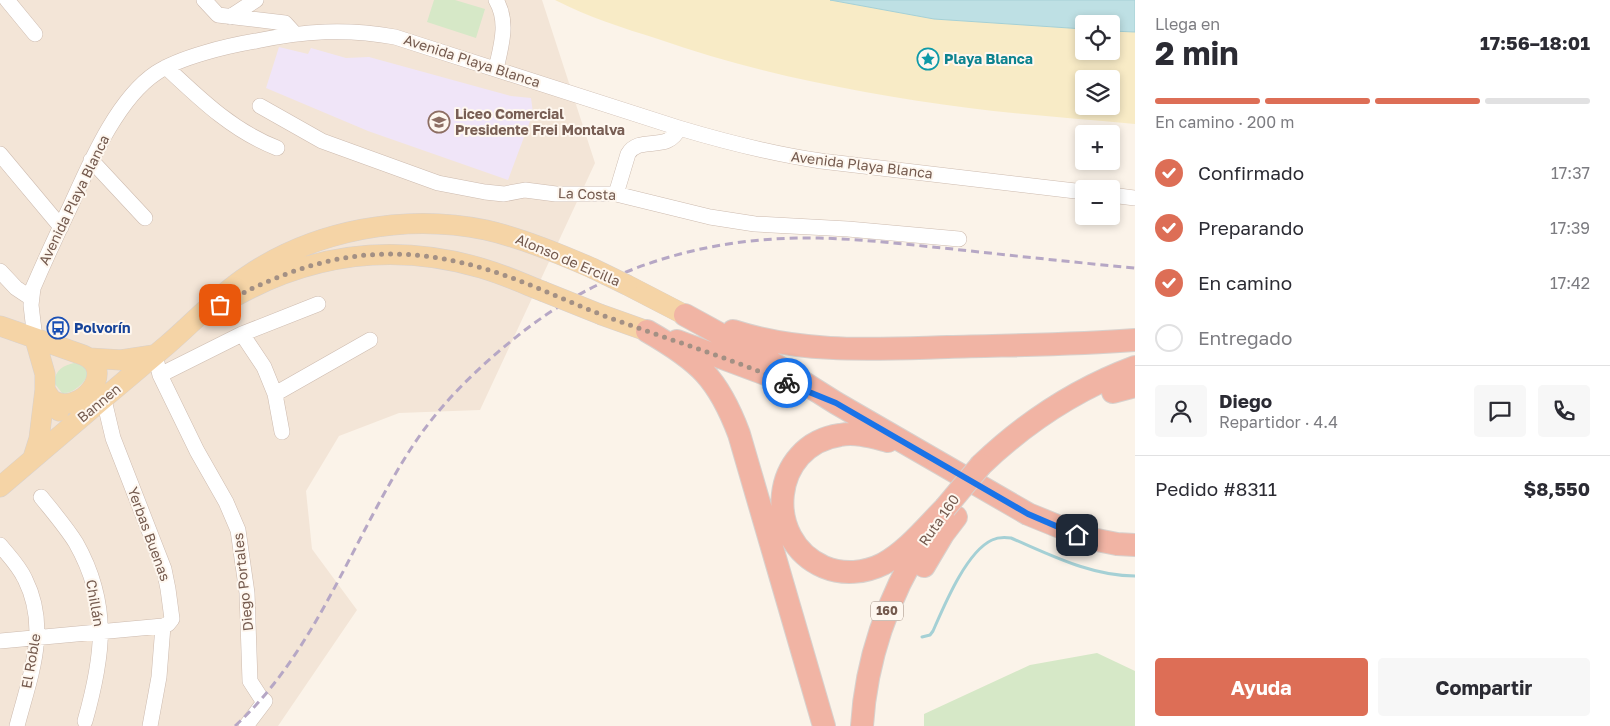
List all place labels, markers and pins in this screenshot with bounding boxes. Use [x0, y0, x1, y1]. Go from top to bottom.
place icon: Playa Blanca [916, 47, 940, 71]
place label: Playa Blanca [944, 50, 1033, 67]
place label: Liceo Comercial Presidente Frei Montalva [455, 105, 625, 138]
school or university icon: Liceo Comercial Presidente Frei Montalva [427, 110, 451, 134]
pin [199, 284, 241, 326]
bus stop icon: Polvorín [46, 316, 70, 340]
place label: Polvorín [74, 319, 130, 336]
pin [1056, 514, 1098, 556]

